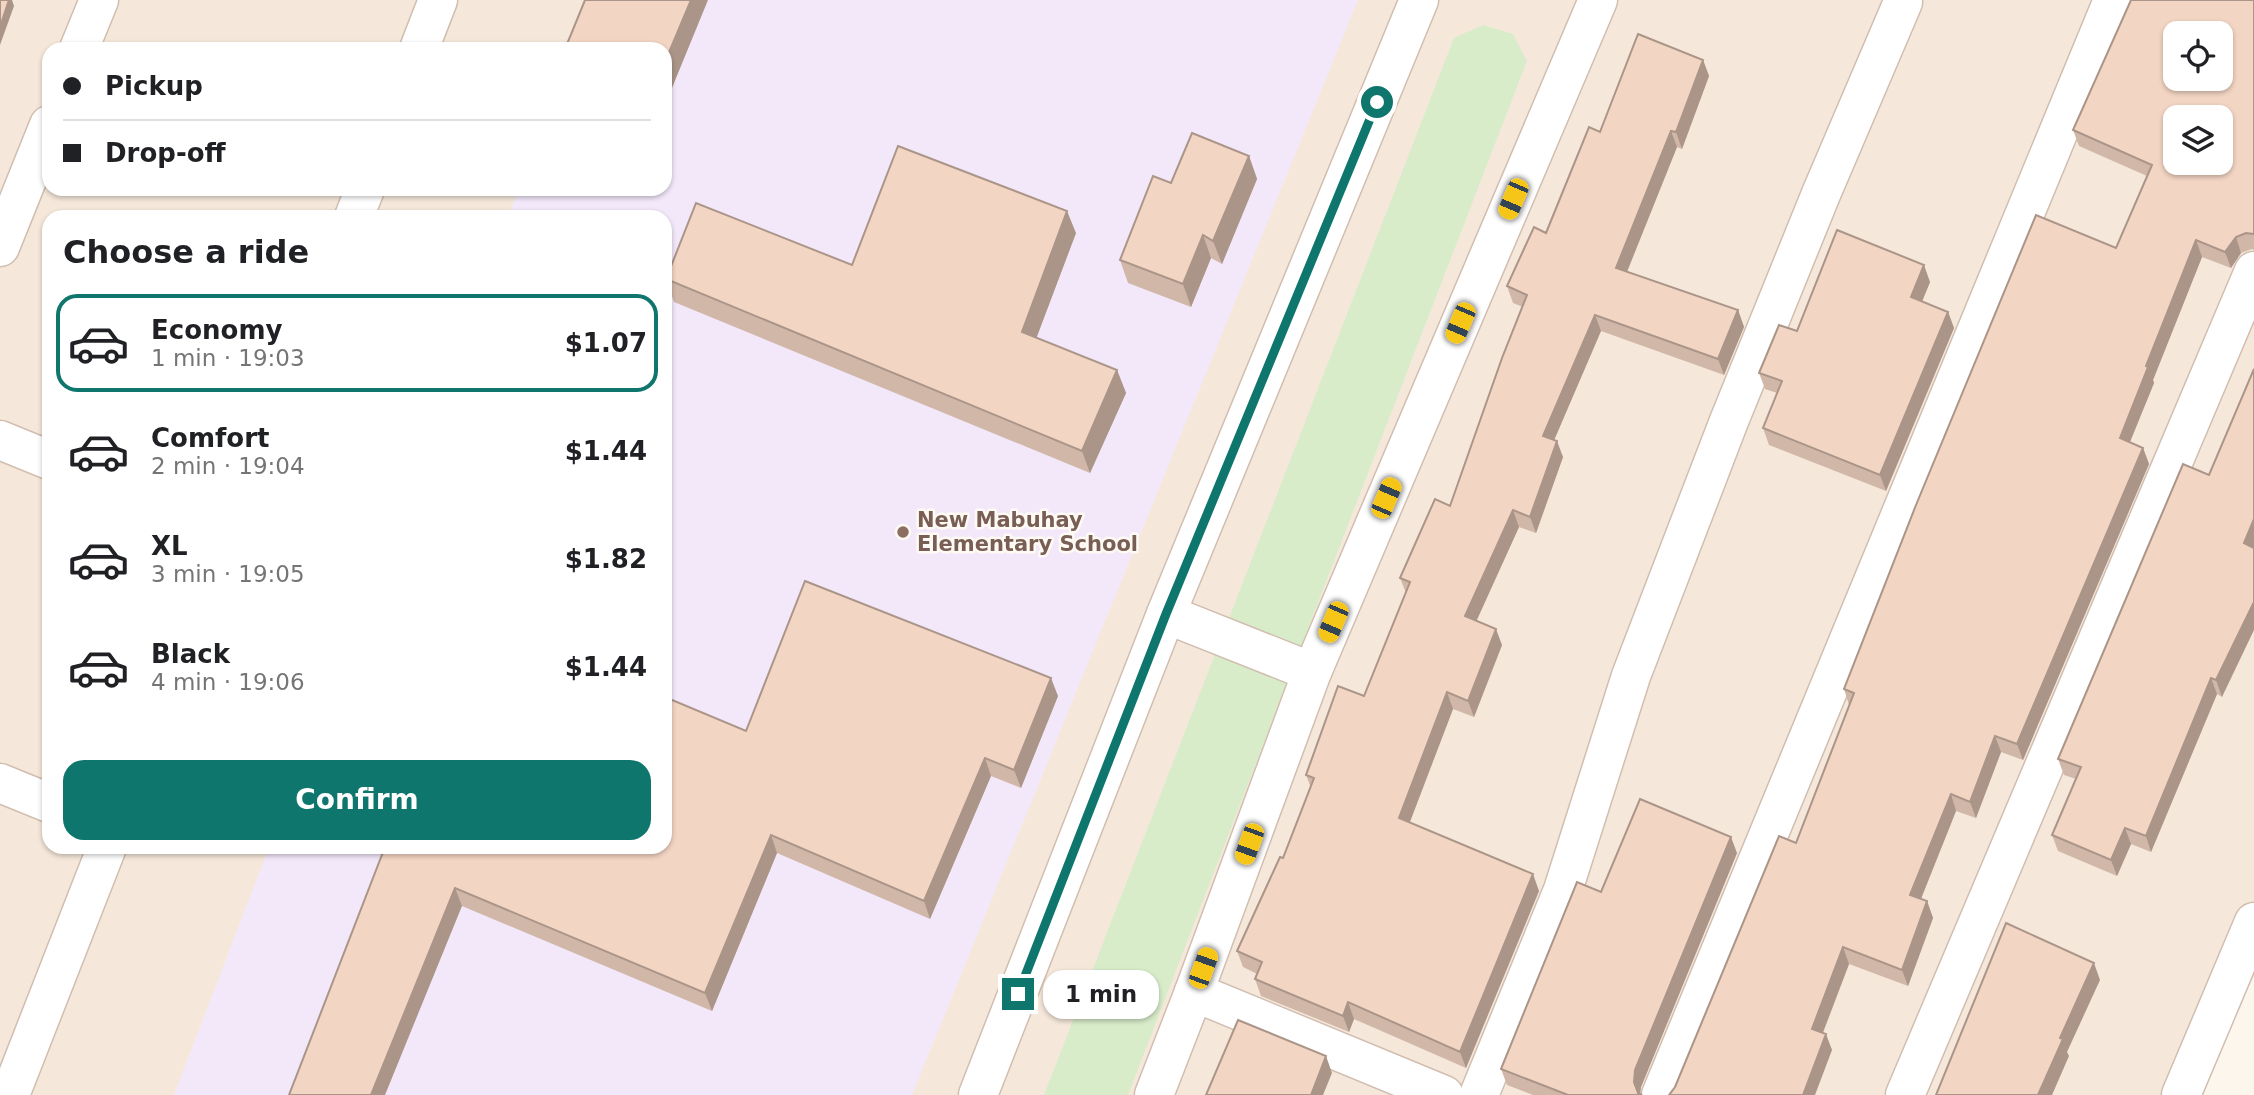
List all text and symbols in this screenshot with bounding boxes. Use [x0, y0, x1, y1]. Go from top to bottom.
map controls [2163, 21, 2233, 175]
button: locate [2163, 21, 2233, 91]
text: Pickup [105, 71, 203, 101]
route start [1361, 86, 1393, 118]
button: layers [2163, 105, 2233, 175]
text: Drop-off [105, 138, 226, 168]
car [1496, 176, 1531, 222]
text: Choose a ride [63, 233, 309, 271]
car [1443, 300, 1478, 346]
icon: car [67, 312, 130, 375]
text: Economy [151, 315, 282, 345]
text: $1.07 [565, 328, 647, 358]
text: 1 min · 19:03 [151, 345, 305, 371]
icon: car [67, 420, 130, 483]
text: Comfort [151, 423, 269, 453]
text: $1.44 [565, 436, 647, 466]
text: 2 min · 19:04 [151, 453, 305, 479]
car [1369, 475, 1404, 521]
place label: New Mabuhay Elementary School [917, 508, 1138, 556]
marker: New Mabuhay Elementary School [895, 524, 911, 540]
icon: car [67, 528, 130, 591]
text: XL [151, 531, 188, 561]
text: $1.82 [565, 544, 647, 574]
text: 3 min · 19:05 [151, 561, 305, 587]
car [1316, 599, 1351, 645]
icon: car [67, 636, 130, 699]
text: Black [151, 639, 230, 669]
text: $1.44 [565, 652, 647, 682]
text: 4 min · 19:06 [151, 669, 305, 695]
button: Confirm [63, 760, 651, 840]
car [1232, 821, 1267, 867]
car [1186, 945, 1221, 991]
callout: 1 min [1042, 970, 1158, 1018]
route end [1002, 978, 1034, 1010]
text: 1 min [1065, 981, 1137, 1007]

